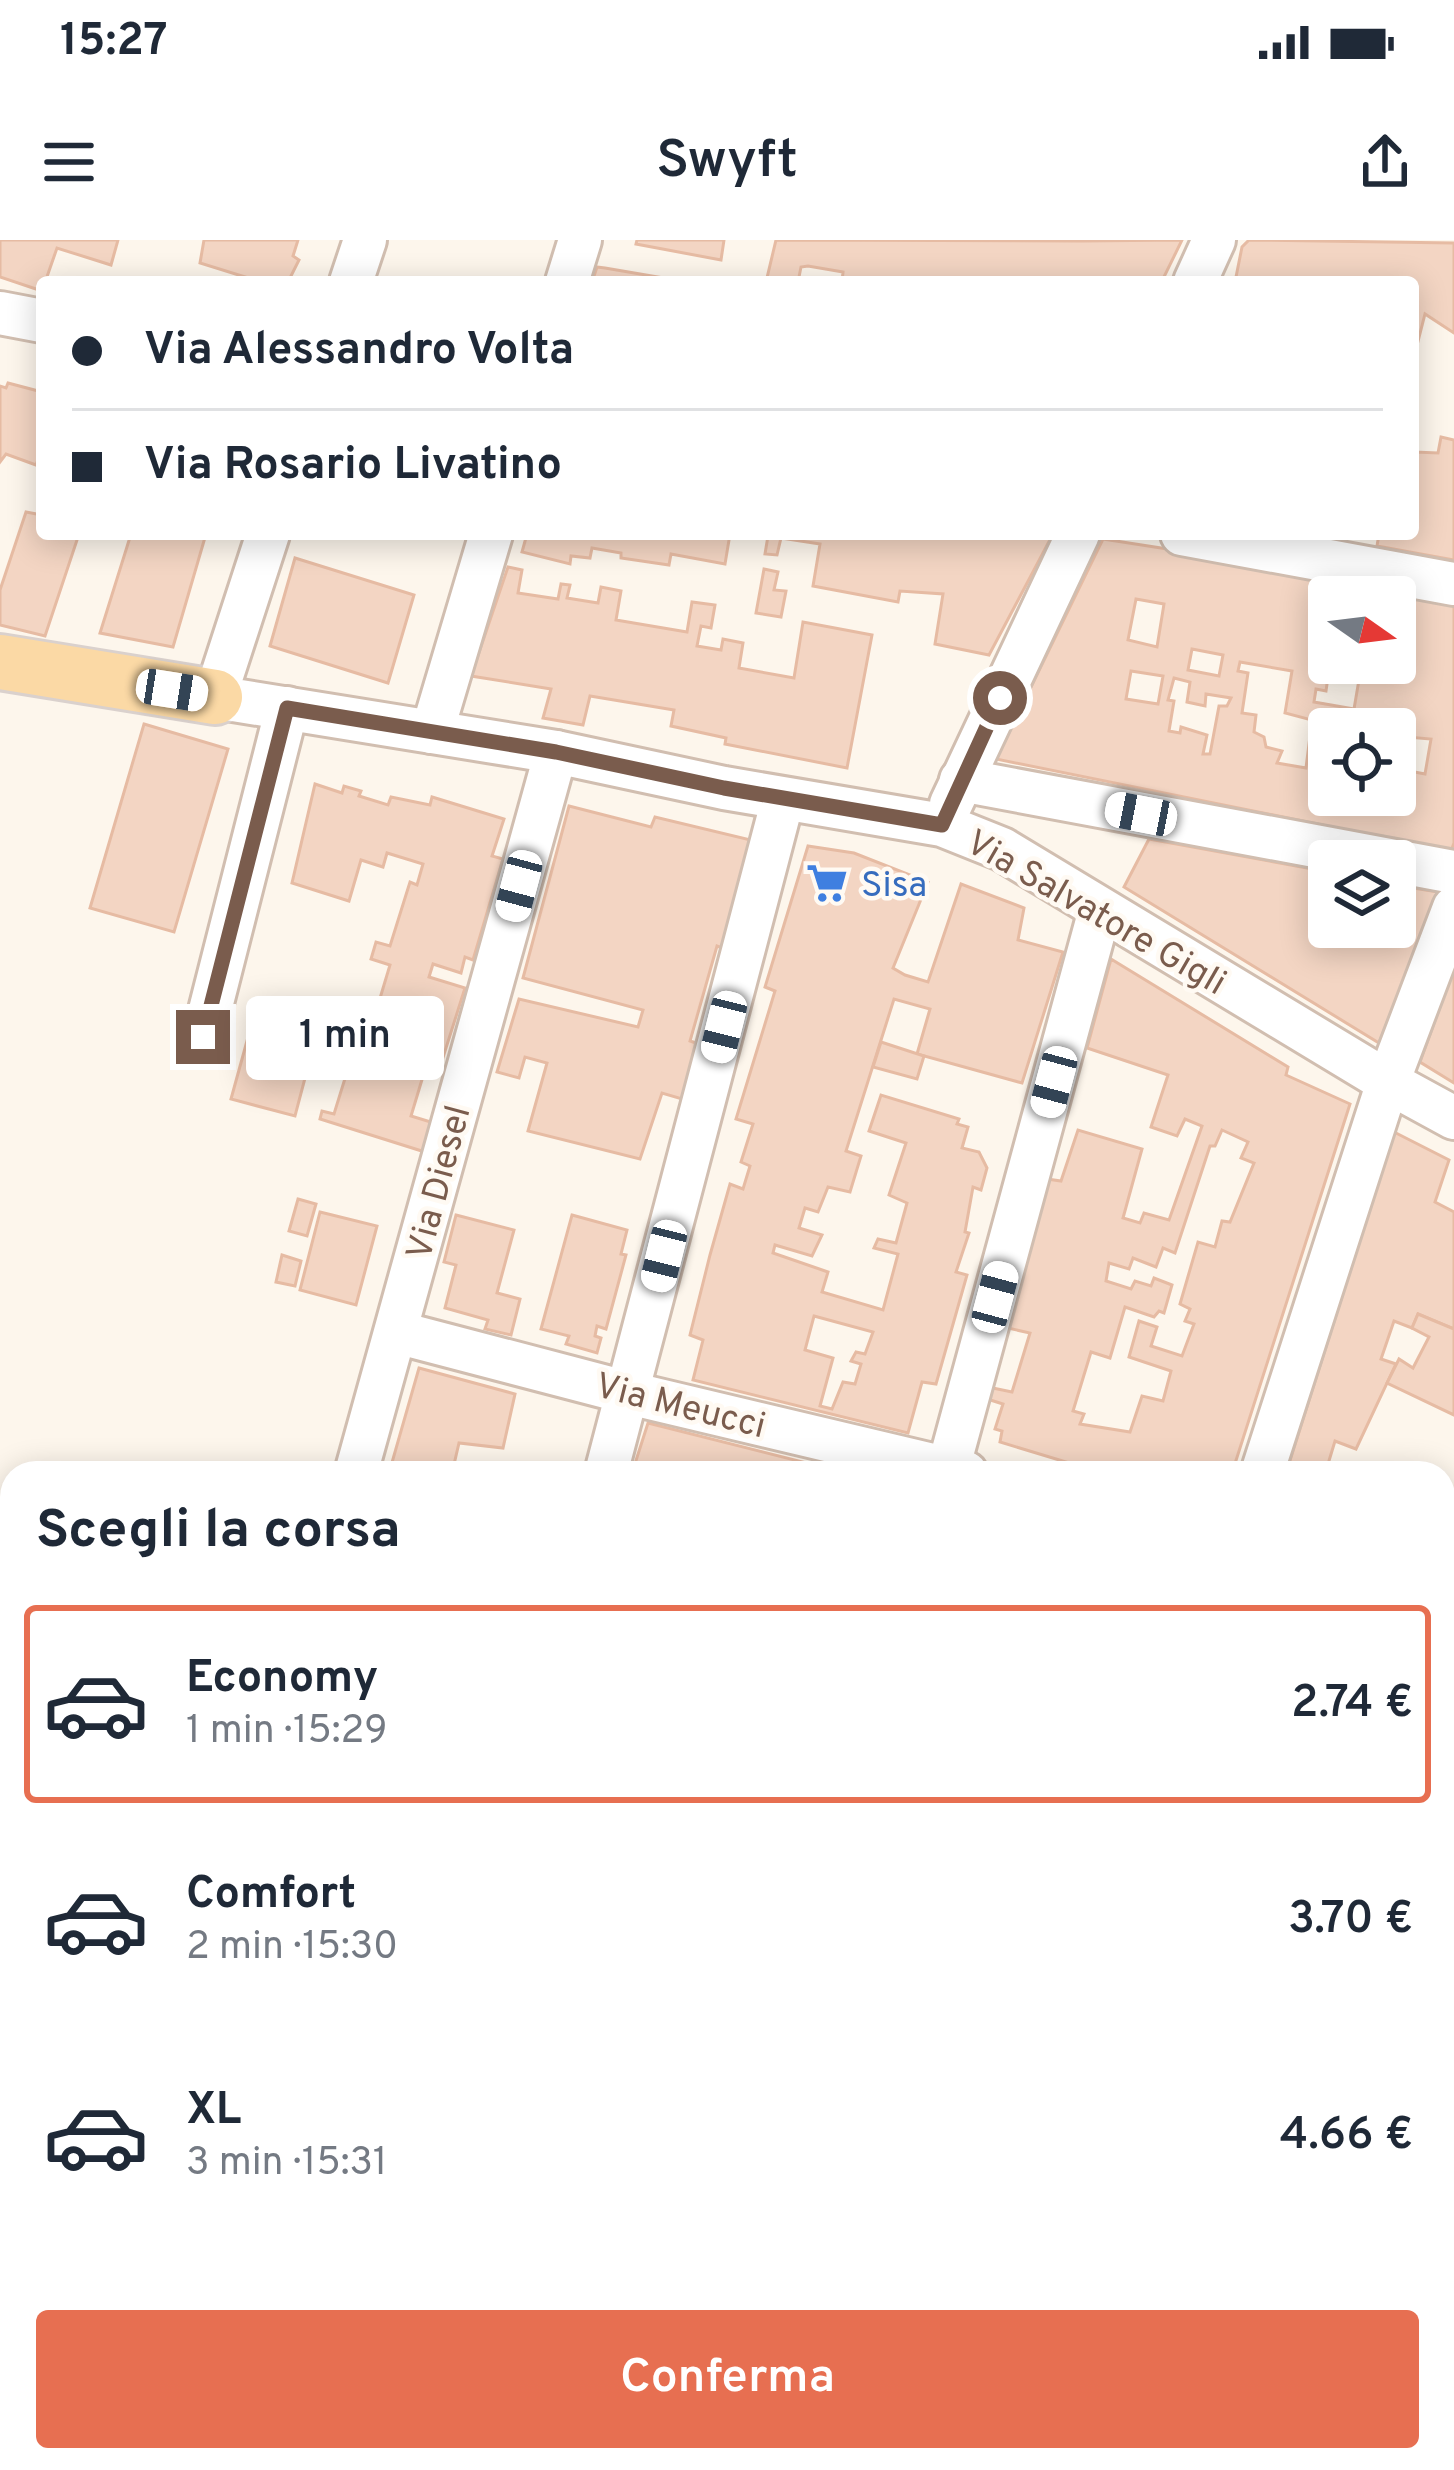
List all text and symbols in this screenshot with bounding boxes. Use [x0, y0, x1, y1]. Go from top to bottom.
text: 15:27 [60, 14, 168, 71]
text: Swyft [656, 128, 798, 197]
icon: menu [36, 129, 102, 195]
icon: share [1352, 129, 1418, 195]
text: Via Alessandro Volta [144, 323, 574, 380]
text: Via Rosario Livatino [144, 438, 562, 495]
north arrow [1308, 576, 1416, 684]
map controls [1308, 576, 1416, 948]
car [134, 667, 210, 713]
route start [973, 671, 1027, 725]
button: locate [1308, 708, 1416, 816]
car [1102, 789, 1180, 839]
street label: Via Salvatore Gigli [957, 821, 1233, 1008]
button: layers [1308, 840, 1416, 948]
car [492, 847, 546, 925]
supermarket icon: Sisa [804, 860, 850, 906]
place label: Sisa [861, 864, 927, 910]
car [698, 988, 750, 1066]
callout: 1 min [245, 995, 443, 1079]
route end [176, 1010, 230, 1064]
text: 1 min [299, 1013, 391, 1062]
car [1027, 1043, 1081, 1121]
street label: Via Diesel [398, 1101, 484, 1265]
car [638, 1217, 690, 1295]
car [968, 1258, 1022, 1336]
street label: Via Meucci [590, 1365, 770, 1451]
text: Scegli la corsa [36, 1498, 401, 1567]
icon: car [42, 1650, 150, 1758]
text: Economy [186, 1651, 378, 1708]
text: 2.74 € [1291, 1676, 1413, 1733]
text: 1 min · 15:29 [186, 1708, 388, 1757]
icon: car [42, 1866, 150, 1974]
text: Comfort [186, 1867, 356, 1924]
text: 3.70 € [1288, 1892, 1413, 1949]
text: 2 min · 15:30 [186, 1924, 398, 1973]
icon: car [42, 2082, 150, 2190]
text: XL [186, 2083, 241, 2140]
text: 4.66 € [1280, 2108, 1413, 2165]
text: 3 min · 15:31 [186, 2140, 387, 2189]
button: Conferma [36, 2310, 1419, 2448]

